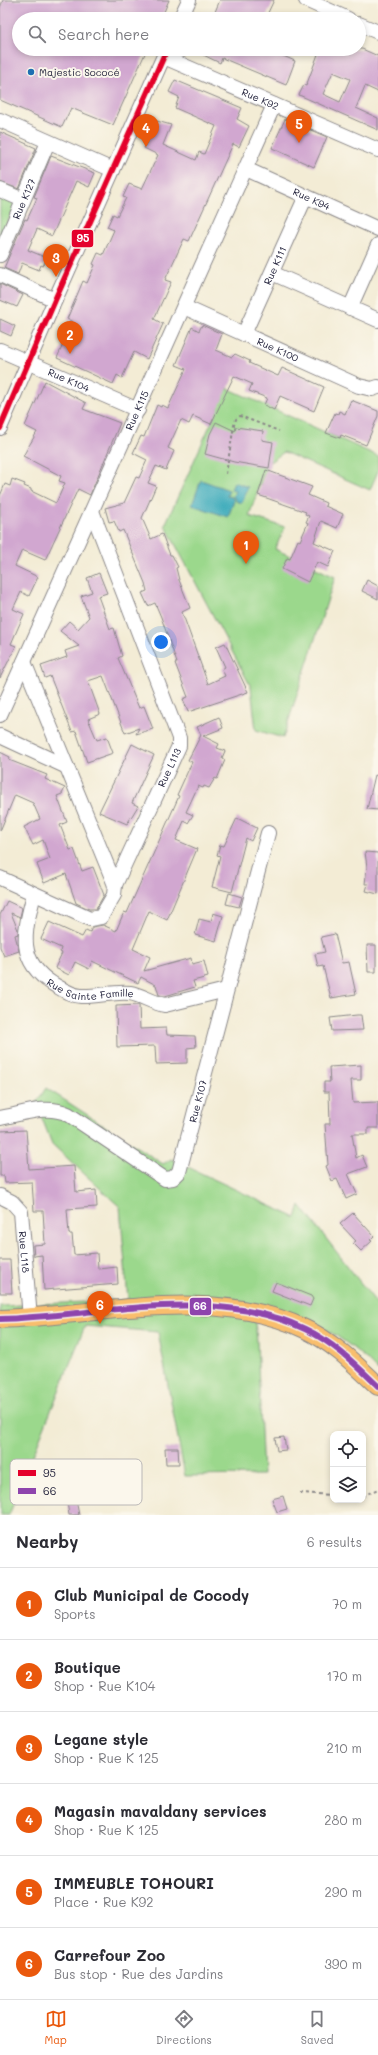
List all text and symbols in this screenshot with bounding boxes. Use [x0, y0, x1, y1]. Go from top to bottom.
search box [12, 12, 366, 56]
icon: search [26, 23, 48, 45]
text: Search here [58, 24, 149, 44]
place label: Majestic Sococé [39, 65, 120, 79]
marker: Majestic Sococé [26, 67, 36, 77]
street label: Rue K92 [240, 85, 281, 113]
pin: 5 [286, 110, 312, 143]
pin: 4 [133, 114, 159, 147]
street label: Rue K127 [9, 176, 39, 221]
street label: Rue K94 [291, 184, 332, 213]
line badge: 95 [71, 229, 94, 248]
text: 95 [76, 230, 90, 245]
pin: 3 [43, 244, 69, 277]
street label: Rue K111 [260, 244, 289, 287]
pin: 2 [57, 321, 83, 354]
street label: Rue K100 [255, 334, 301, 365]
street label: Rue K104 [46, 365, 92, 395]
street label: Rue K115 [122, 388, 152, 432]
pin: 1 [233, 531, 259, 564]
your location [151, 632, 171, 652]
street label: Rue L113 [154, 746, 184, 789]
street label: Rue Sainte Famille [44, 975, 135, 1003]
street label: Rue K107 [185, 1078, 210, 1124]
street label: Rue L118 [16, 1231, 33, 1273]
pin: 6 [87, 1291, 113, 1324]
line badge: 66 [189, 1297, 212, 1316]
text: 66 [193, 1298, 207, 1313]
map controls [330, 1431, 366, 1503]
button: locate [330, 1431, 366, 1467]
legend [10, 1459, 142, 1505]
text: 95 [43, 1465, 56, 1480]
button: layers [330, 1467, 366, 1503]
text: 66 [43, 1483, 56, 1498]
text: Nearby [16, 1530, 78, 1552]
text: 6 results [307, 1533, 362, 1550]
text: Club Municipal de Cocody [54, 1585, 249, 1605]
text: 1 [26, 1595, 32, 1612]
text: 70 m [332, 1595, 362, 1612]
text: Sports [54, 1605, 96, 1622]
text: Boutique [54, 1657, 121, 1677]
text: 2 [25, 1667, 33, 1684]
text: 170 m [326, 1667, 362, 1684]
text: Shop · Rue K104 [54, 1677, 155, 1694]
text: Legane style [54, 1729, 148, 1749]
text: 3 [25, 1739, 33, 1756]
text: 210 m [326, 1739, 362, 1756]
text: Shop · Rue K 125 [54, 1749, 159, 1766]
text: Magasin mavaldany services [54, 1801, 266, 1821]
text: 4 [25, 1811, 33, 1828]
text: 280 m [324, 1811, 362, 1828]
text: Shop · Rue K 125 [54, 1821, 159, 1838]
text: IMMEUBLE TOHOURI [54, 1873, 214, 1893]
text: 5 [25, 1883, 33, 1900]
text: 290 m [325, 1883, 362, 1900]
text: Place · Rue K92 [54, 1893, 153, 1910]
text: Carrefour Zoo [54, 1945, 165, 1965]
text: 6 [25, 1955, 33, 1972]
text: 390 m [324, 1955, 362, 1972]
text: Bus stop · Rue des Jardins [54, 1965, 223, 1982]
tab: Map [45, 2008, 67, 2047]
tab: Directions [156, 2008, 212, 2047]
tab: Saved [301, 2008, 333, 2047]

